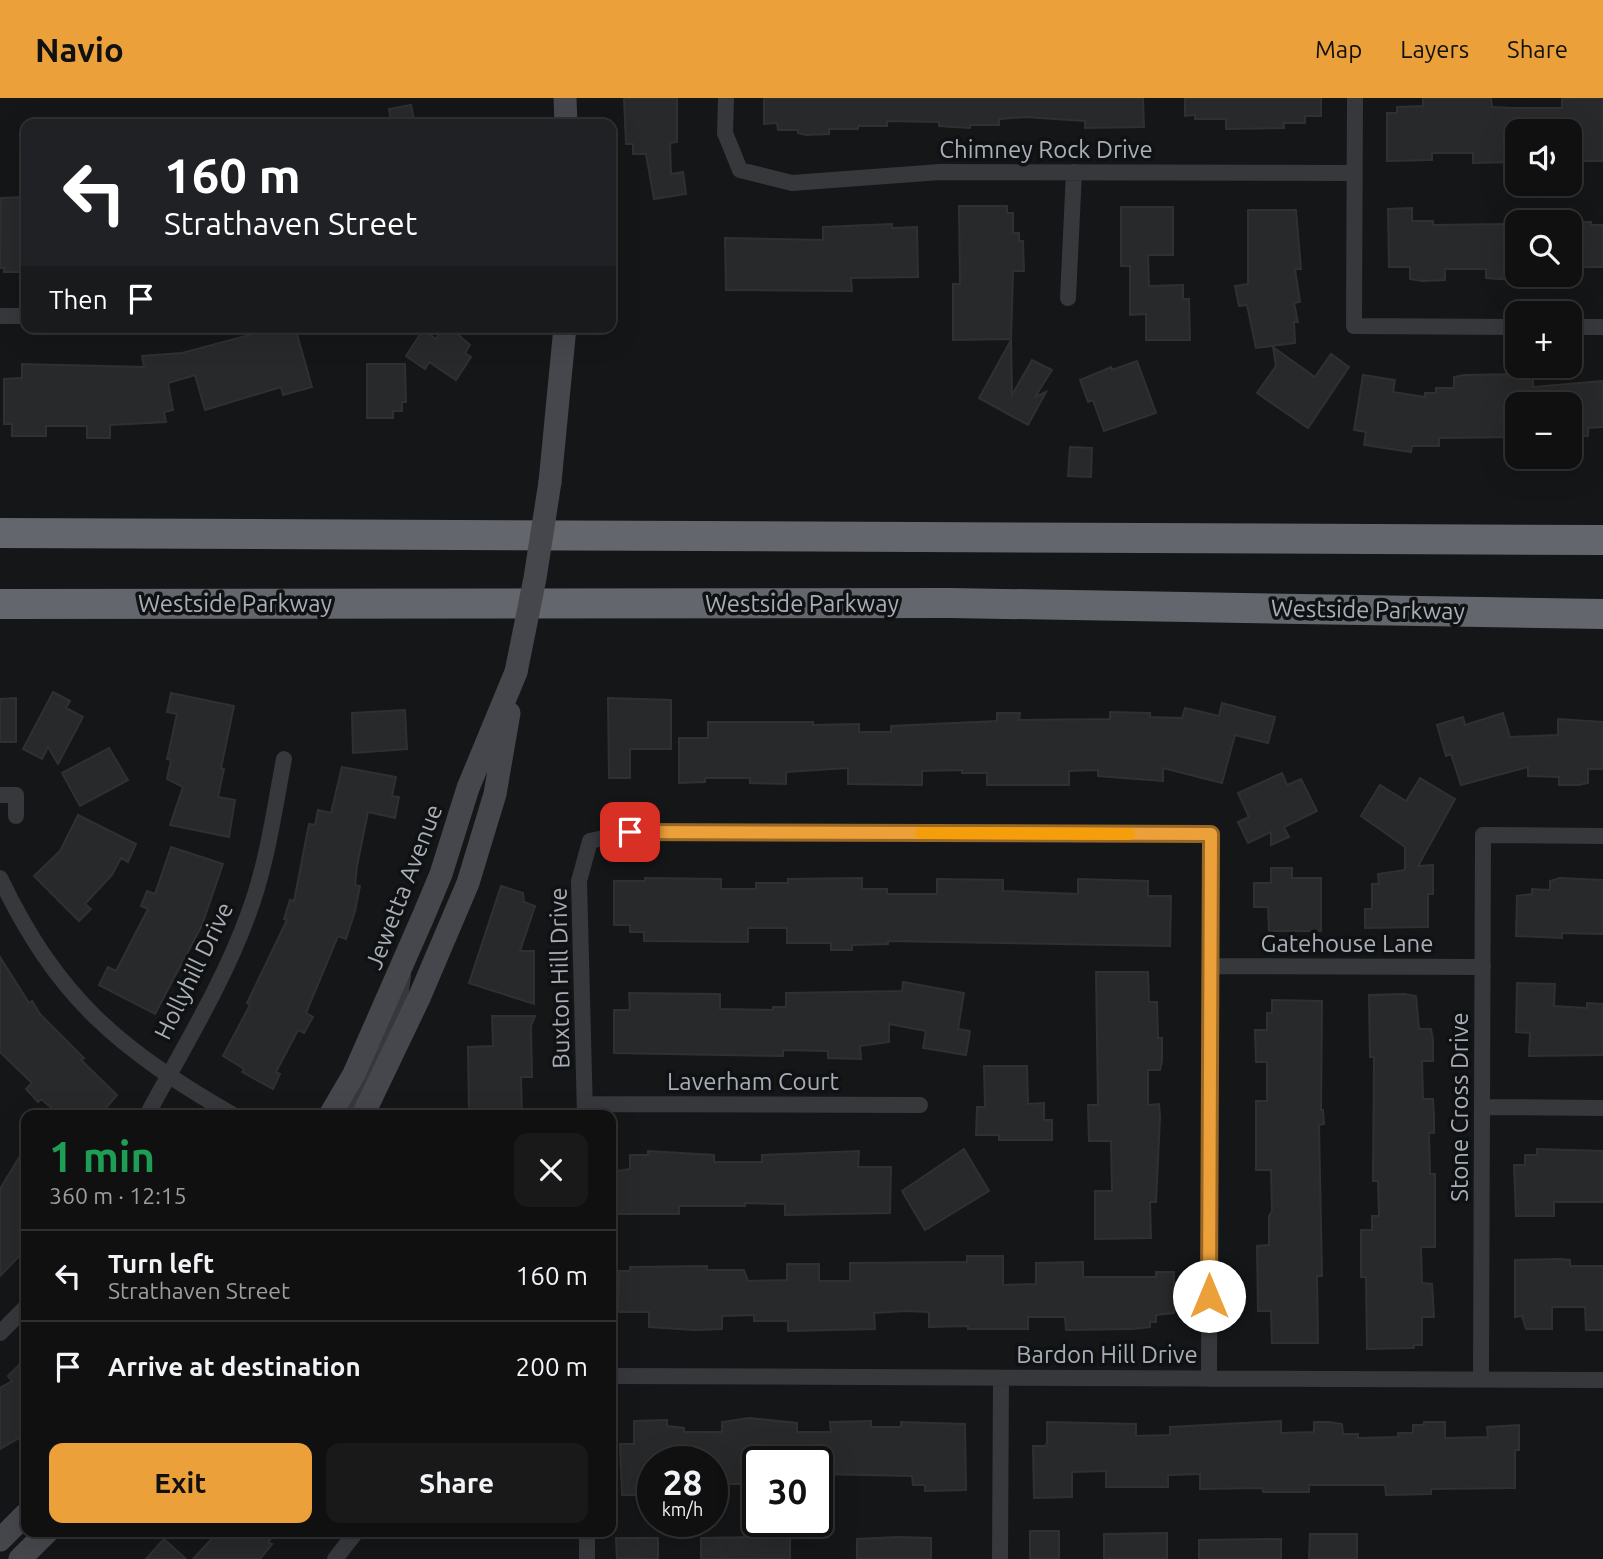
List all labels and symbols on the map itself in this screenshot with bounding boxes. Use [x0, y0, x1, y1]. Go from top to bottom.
street label: Chimney Rock Drive [939, 136, 1153, 163]
street label: Westside Parkway [138, 590, 333, 617]
street label: Westside Parkway [705, 590, 900, 617]
street label: Westside Parkway [1271, 594, 1466, 625]
street label: Jewetta Avenue [360, 801, 447, 973]
pin [600, 802, 660, 862]
street label: Buxton Hill Drive [544, 887, 575, 1069]
street label: Hollyhill Drive [149, 898, 238, 1044]
street label: Gatehouse Lane [1260, 930, 1434, 957]
street label: Stone Cross Drive [1446, 1012, 1473, 1202]
street label: Laverham Court [667, 1068, 839, 1095]
position arrow [1172, 1259, 1246, 1333]
street label: Bardon Hill Drive [1016, 1341, 1198, 1368]
speed limit sign: 30 [742, 1446, 833, 1537]

